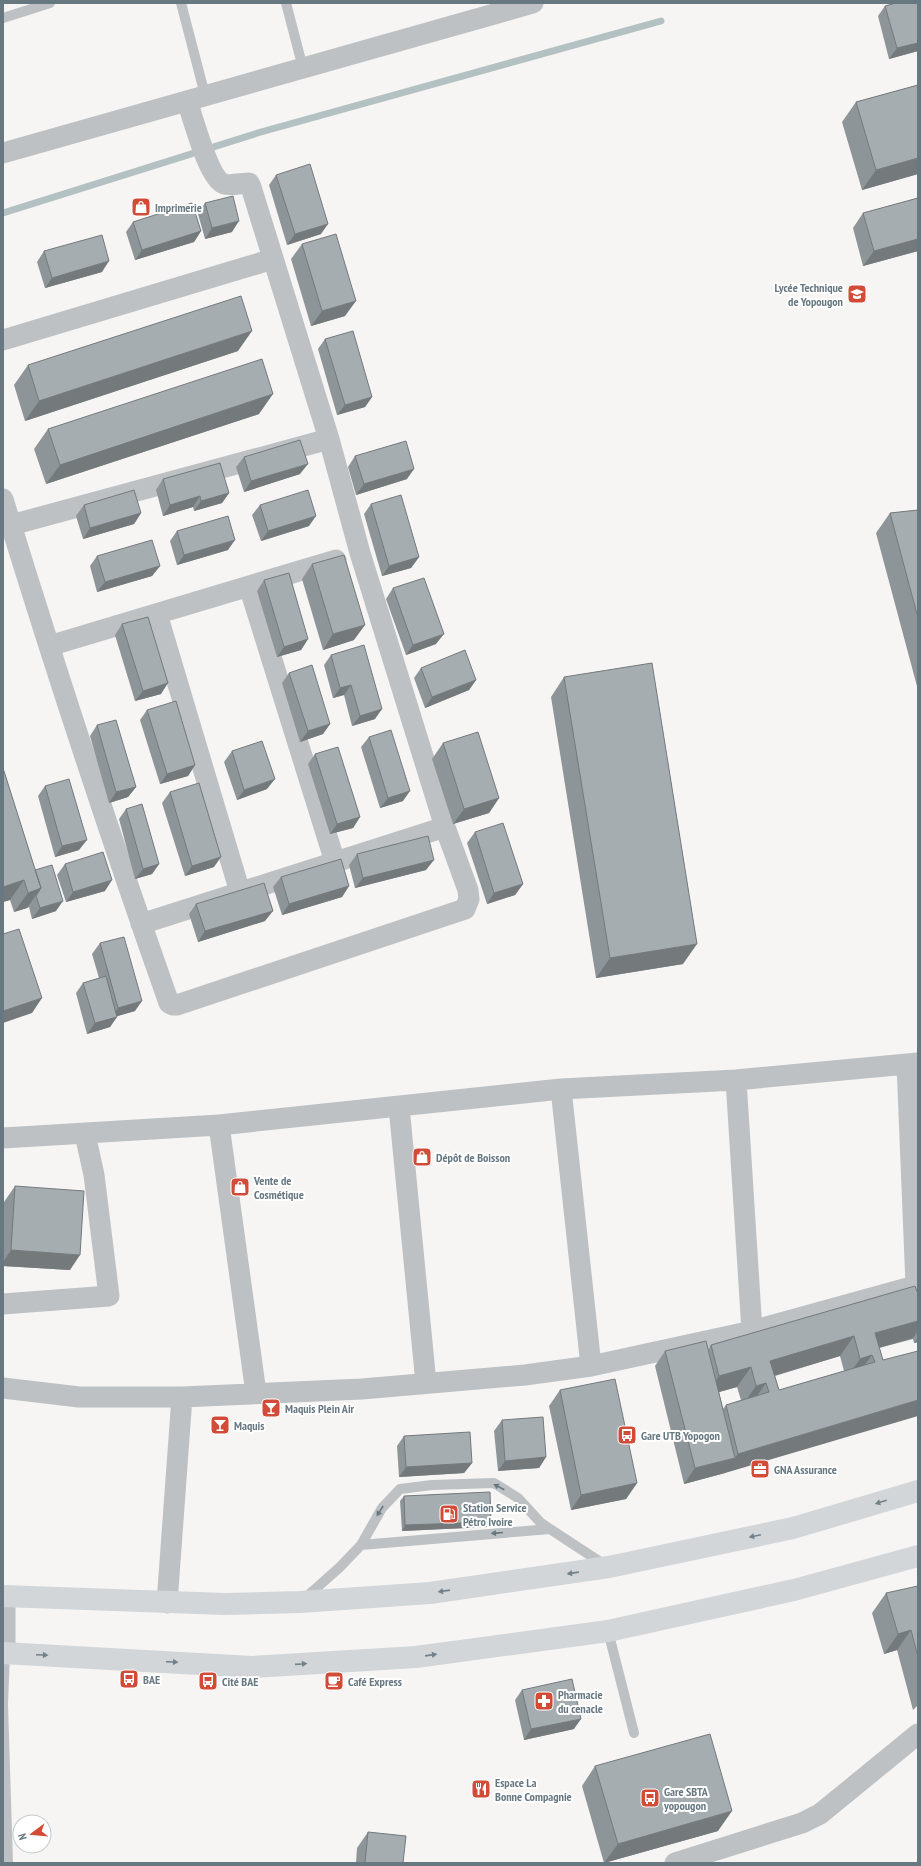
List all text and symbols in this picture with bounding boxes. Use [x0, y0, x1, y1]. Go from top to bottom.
shop icon: Imprimerie [130, 196, 152, 218]
place label: Imprimerie [155, 200, 202, 215]
place label: Lycée Technique de Yopougon [775, 280, 843, 309]
school or university icon: Lycée Technique de Yopougon [846, 283, 868, 305]
shop icon: Dépôt de Boisson [411, 1146, 433, 1168]
place label: Dépôt de Boisson [436, 1150, 510, 1165]
place label: Vente de Cosmétique [253, 1173, 304, 1202]
shop icon: Vente de Cosmétique [229, 1176, 251, 1198]
bar icon: Maquis Plein Air [260, 1397, 282, 1419]
place label: Maquis Plein Air [285, 1401, 355, 1416]
bar icon: Maquis [209, 1414, 231, 1436]
place label: Maquis [234, 1418, 265, 1433]
bus stop icon: Gare UTB Yopogon [616, 1424, 638, 1446]
place label: Gare UTB Yopogon [641, 1428, 720, 1443]
office icon: GNA Assurance [749, 1458, 771, 1480]
place label: GNA Assurance [774, 1462, 837, 1477]
one-way arrow [493, 1483, 505, 1490]
one-way arrow [874, 1499, 886, 1505]
place label: Station Service Pétro Ivoire [463, 1500, 527, 1529]
fuel station icon: Station Service Pétro Ivoire [438, 1503, 460, 1525]
one-way arrow [377, 1506, 384, 1517]
one-way arrow [491, 1530, 503, 1537]
one-way arrow [749, 1534, 761, 1540]
one-way arrow [567, 1570, 579, 1576]
one-way arrow [438, 1588, 450, 1594]
one-way arrow [36, 1651, 48, 1658]
one-way arrow [425, 1652, 437, 1658]
one-way arrow [166, 1659, 178, 1666]
one-way arrow [295, 1661, 308, 1667]
bus stop icon: BAE [118, 1668, 140, 1690]
bus stop icon: Cité BAE [197, 1670, 219, 1692]
cafe icon: Café Express [323, 1670, 345, 1692]
place label: BAE [143, 1672, 160, 1687]
place label: Cité BAE [222, 1674, 258, 1689]
place label: Café Express [348, 1674, 402, 1689]
place label: Pharmacie du cenacle [558, 1687, 603, 1716]
pharmacy icon: Pharmacie du cenacle [533, 1690, 555, 1712]
place label: Espace La Bonne Compagnie [495, 1775, 572, 1804]
restaurant icon: Espace La Bonne Compagnie [470, 1778, 492, 1800]
place label: Gare SBTA yopougon [663, 1784, 709, 1813]
bus stop icon: Gare SBTA yopougon [639, 1787, 661, 1809]
north arrow [12, 1814, 52, 1854]
text: N [15, 1832, 30, 1842]

